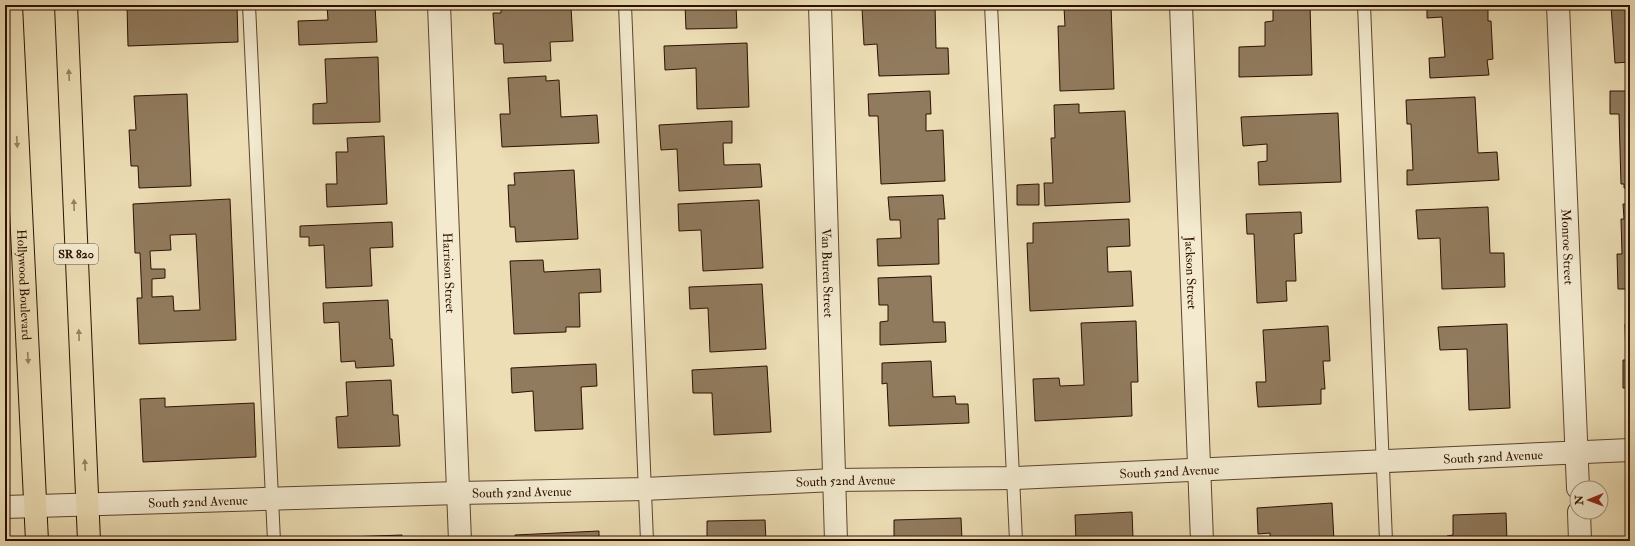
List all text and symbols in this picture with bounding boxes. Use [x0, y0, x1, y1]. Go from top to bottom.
one-way arrow [65, 69, 72, 81]
one-way arrow [14, 136, 21, 148]
one-way arrow [71, 198, 77, 211]
street label: Monroe Street [1557, 209, 1577, 285]
street label: Van Buren Street [818, 228, 836, 318]
street label: Hollywood Boulevard [13, 229, 34, 341]
street label: Harrison Street [439, 232, 458, 313]
street label: Jackson Street [1181, 235, 1200, 310]
road number: SR 820 [54, 244, 98, 264]
one-way arrow [76, 329, 83, 341]
one-way arrow [25, 352, 31, 365]
street label: South 52nd Avenue [1443, 447, 1544, 467]
one-way arrow [81, 459, 88, 471]
street label: South 52nd Avenue [1119, 462, 1220, 482]
street label: South 52nd Avenue [795, 472, 896, 491]
north arrow [1569, 480, 1609, 520]
street label: South 52nd Avenue [472, 484, 572, 502]
street label: South 52nd Avenue [148, 492, 249, 512]
text: N [1573, 494, 1586, 506]

